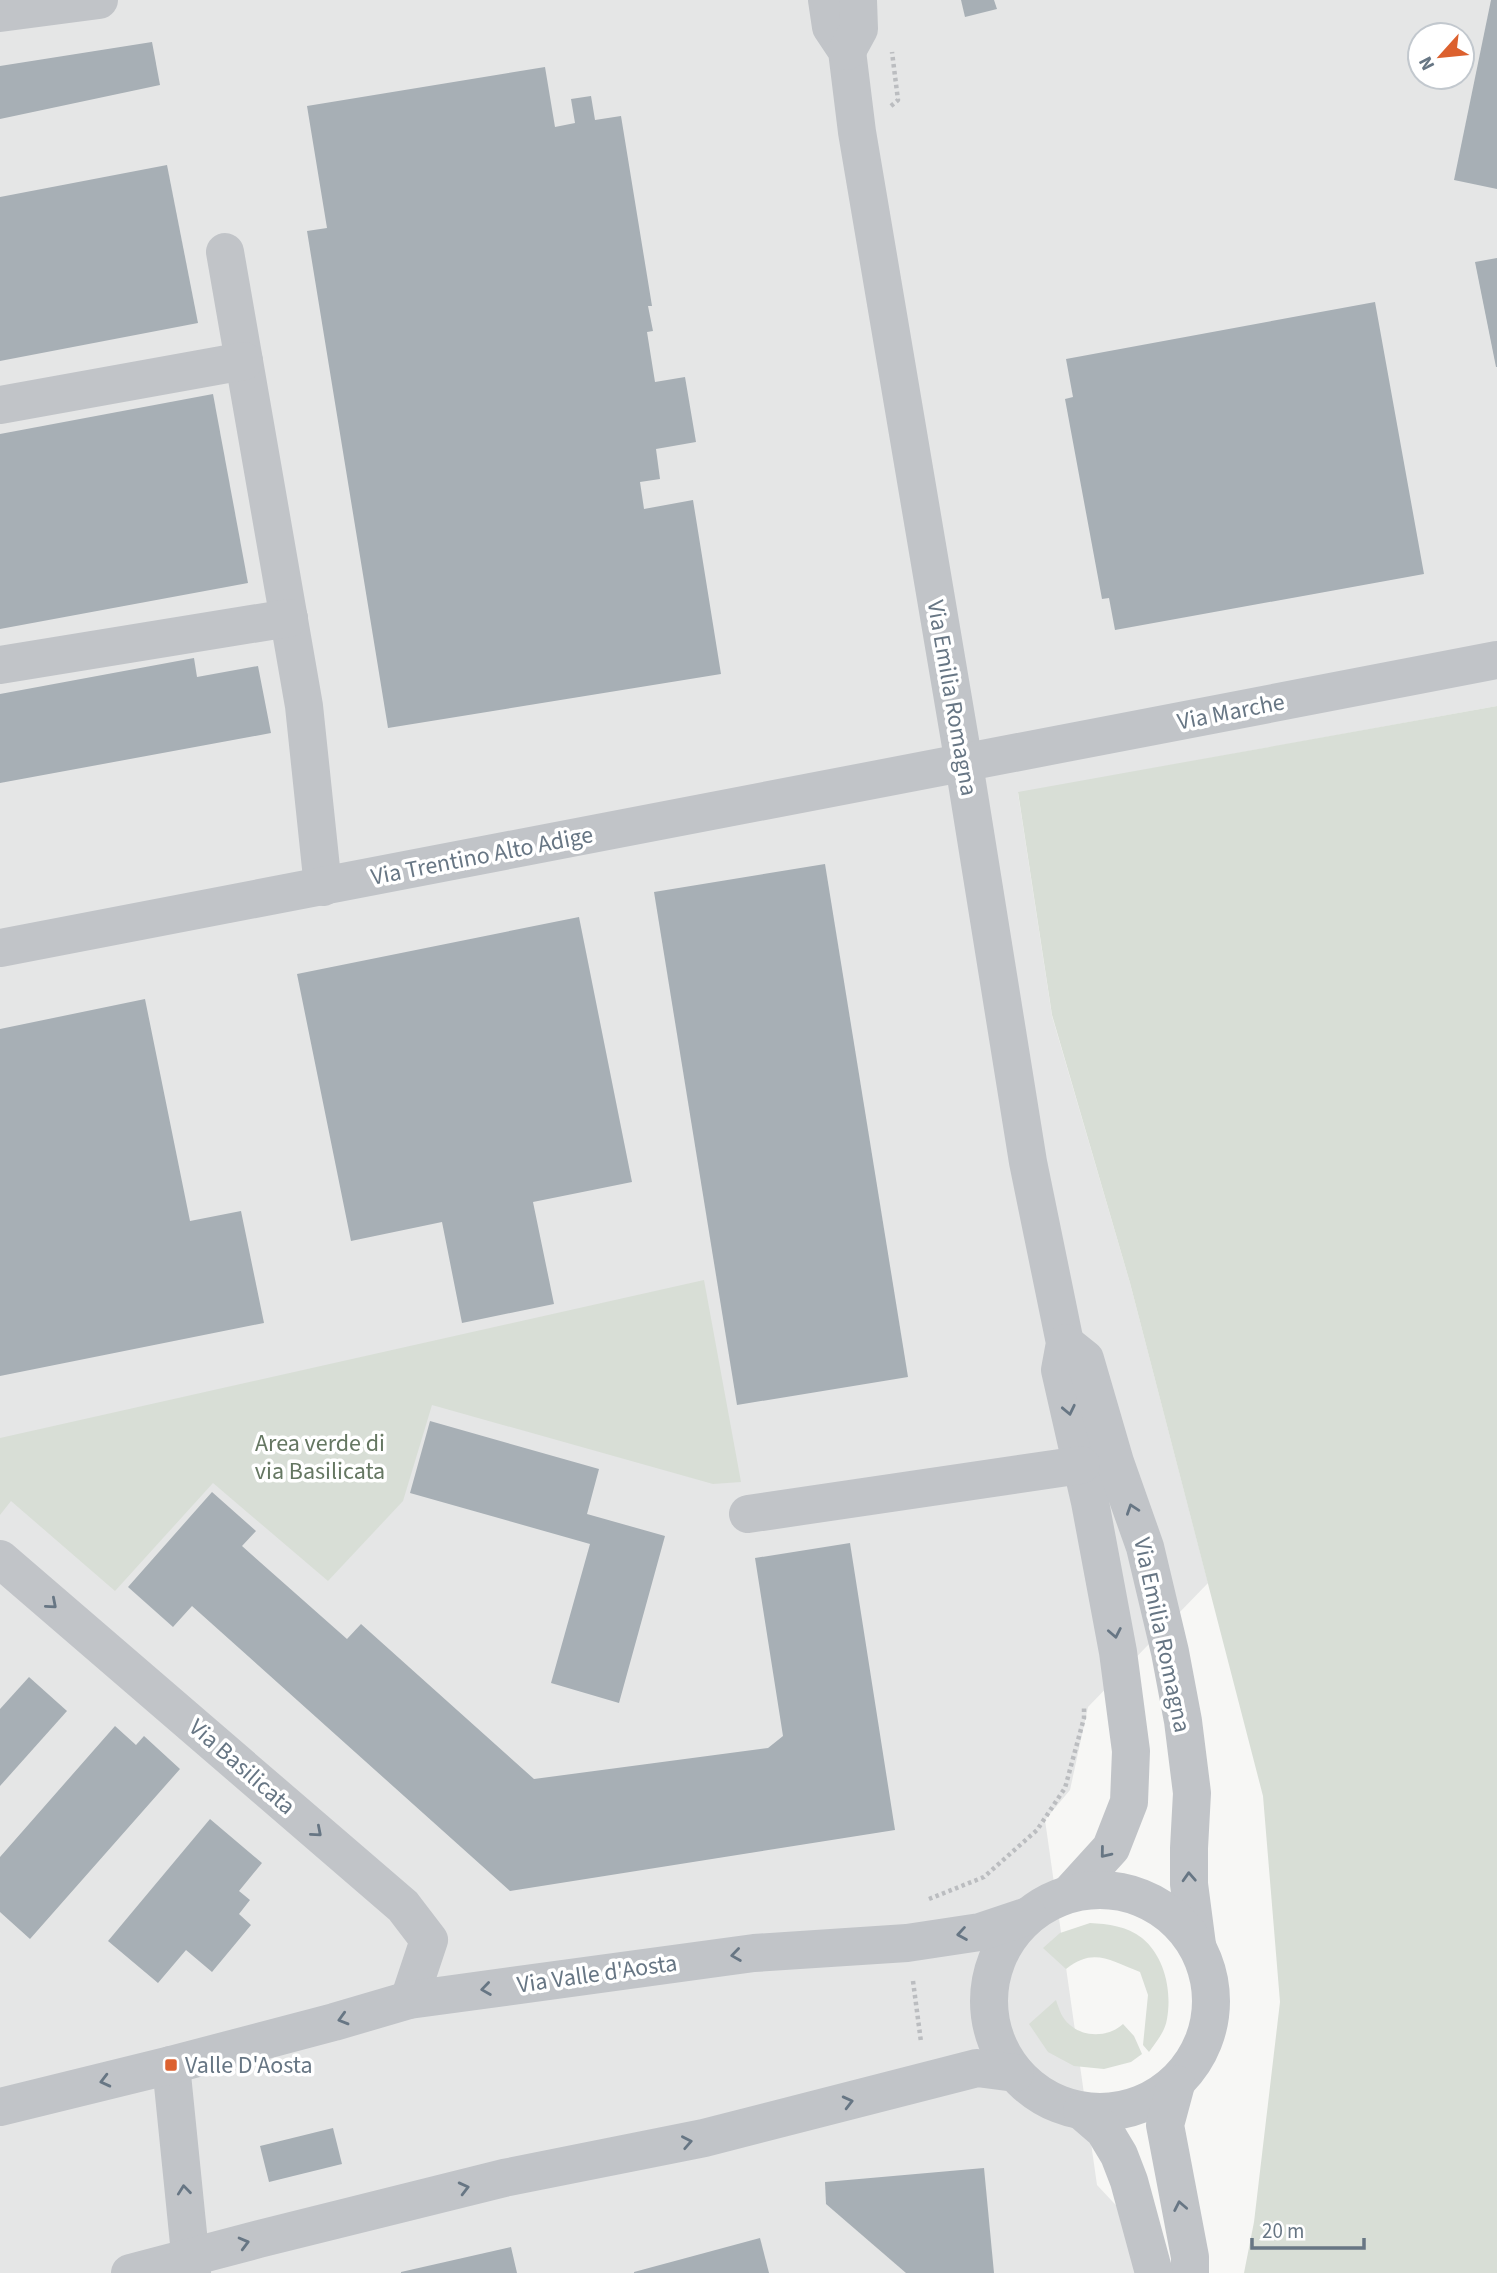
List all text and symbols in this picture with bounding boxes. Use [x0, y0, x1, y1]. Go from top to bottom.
north arrow [1406, 21, 1476, 91]
text: N [1412, 51, 1442, 75]
street label: Via Emilia Romagna [918, 597, 986, 799]
street label: Via Marche [1174, 684, 1288, 740]
street label: Via Trentino Alto Adige [368, 817, 596, 895]
one-way arrow [1060, 1404, 1075, 1416]
park label: Area verde di via Basilicata [255, 1426, 385, 1489]
one-way arrow [1126, 1504, 1140, 1516]
street label: Via Emilia Romagna [1124, 1534, 1200, 1736]
one-way arrow [43, 1596, 56, 1608]
one-way arrow [1106, 1627, 1121, 1639]
street label: Via Basilicata [181, 1711, 303, 1823]
one-way arrow [309, 1824, 322, 1836]
one-way arrow [1100, 1846, 1113, 1858]
one-way arrow [1182, 1871, 1197, 1882]
one-way arrow [956, 1926, 968, 1941]
street label: Via Valle d'Aosta [515, 1945, 679, 2003]
one-way arrow [730, 1948, 742, 1963]
one-way arrow [480, 1982, 492, 1997]
one-way arrow [338, 2011, 350, 2026]
place label: Valle D'Aosta [185, 2048, 313, 2083]
marker: Valle D'Aosta [163, 2057, 179, 2073]
one-way arrow [99, 2073, 111, 2087]
one-way arrow [842, 2096, 854, 2110]
one-way arrow [681, 2135, 693, 2150]
one-way arrow [458, 2182, 470, 2196]
one-way arrow [177, 2184, 192, 2195]
one-way arrow [1173, 2200, 1188, 2212]
scale bar [1252, 2206, 1364, 2250]
text: 20 m [1262, 2216, 1304, 2246]
one-way arrow [237, 2237, 249, 2251]

